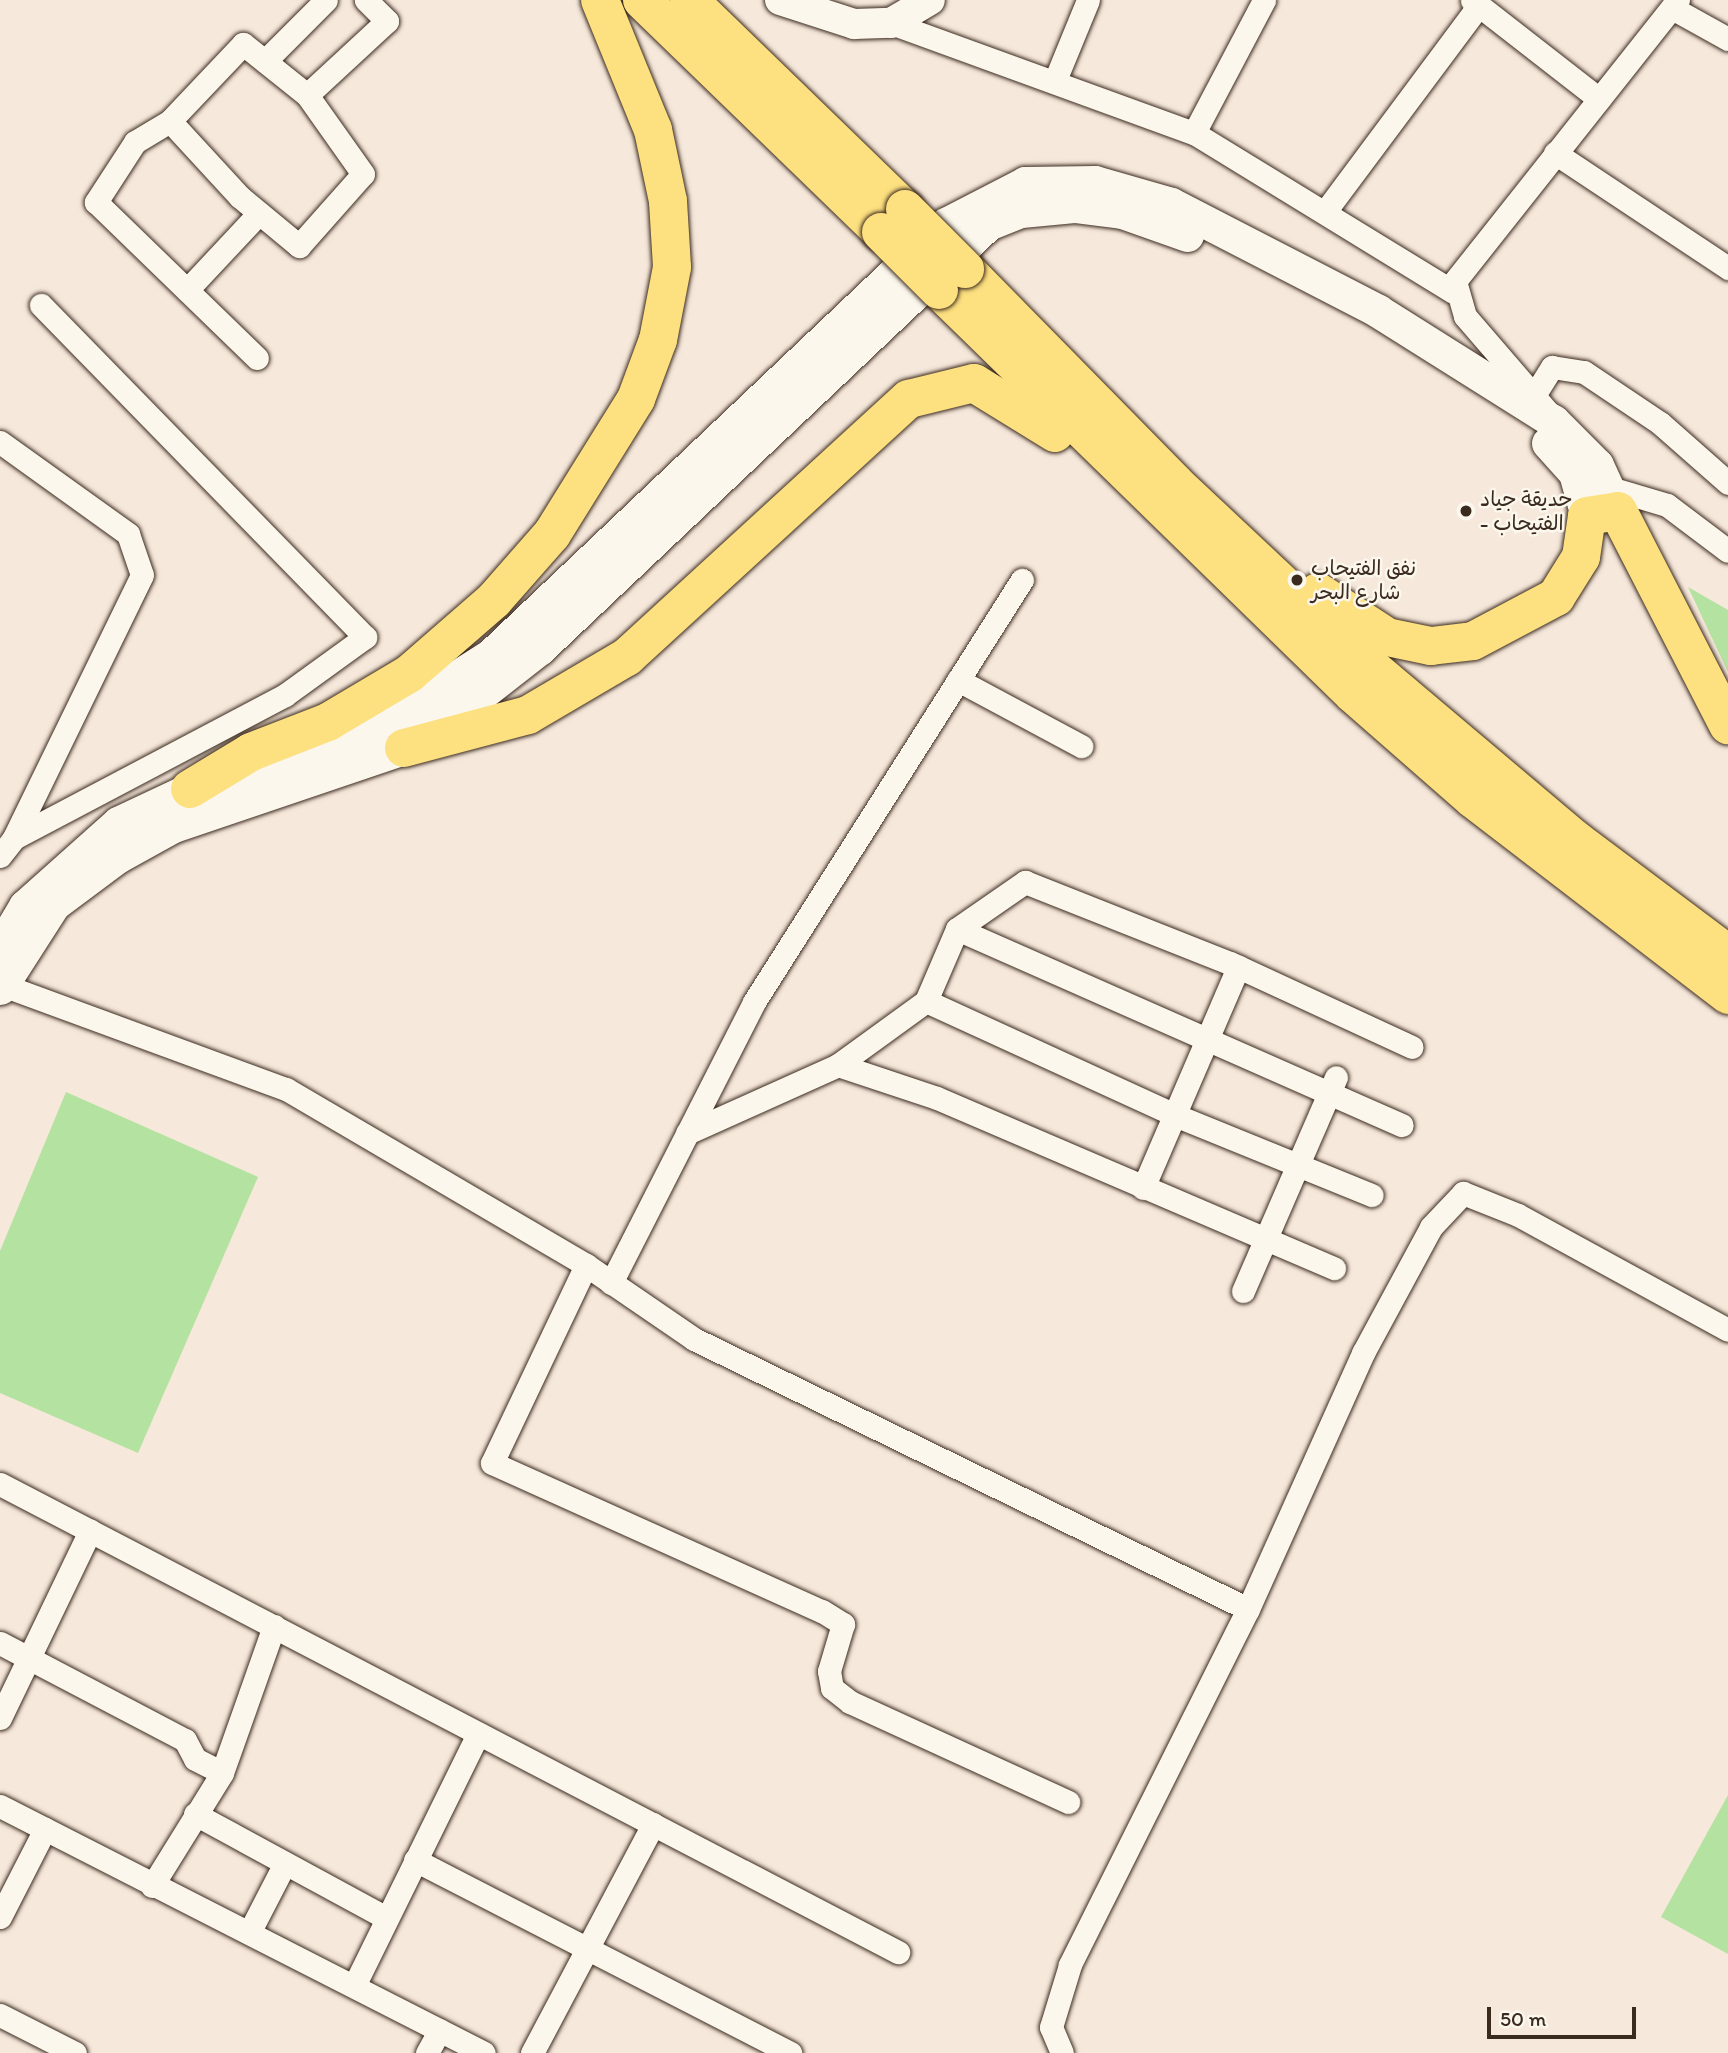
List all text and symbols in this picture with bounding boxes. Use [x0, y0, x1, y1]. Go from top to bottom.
place label: حديقة جياد - الفتيحاب [1480, 486, 1573, 536]
marker: حديقة جياد - الفتيحاب [1458, 503, 1474, 519]
place label: نفق الفتيحاب شارع البحر [1311, 555, 1416, 605]
marker: نفق الفتيحاب شارع البحر [1289, 572, 1305, 588]
scale bar [1490, 1994, 1639, 2038]
text: 50 m [1500, 2006, 1546, 2031]

